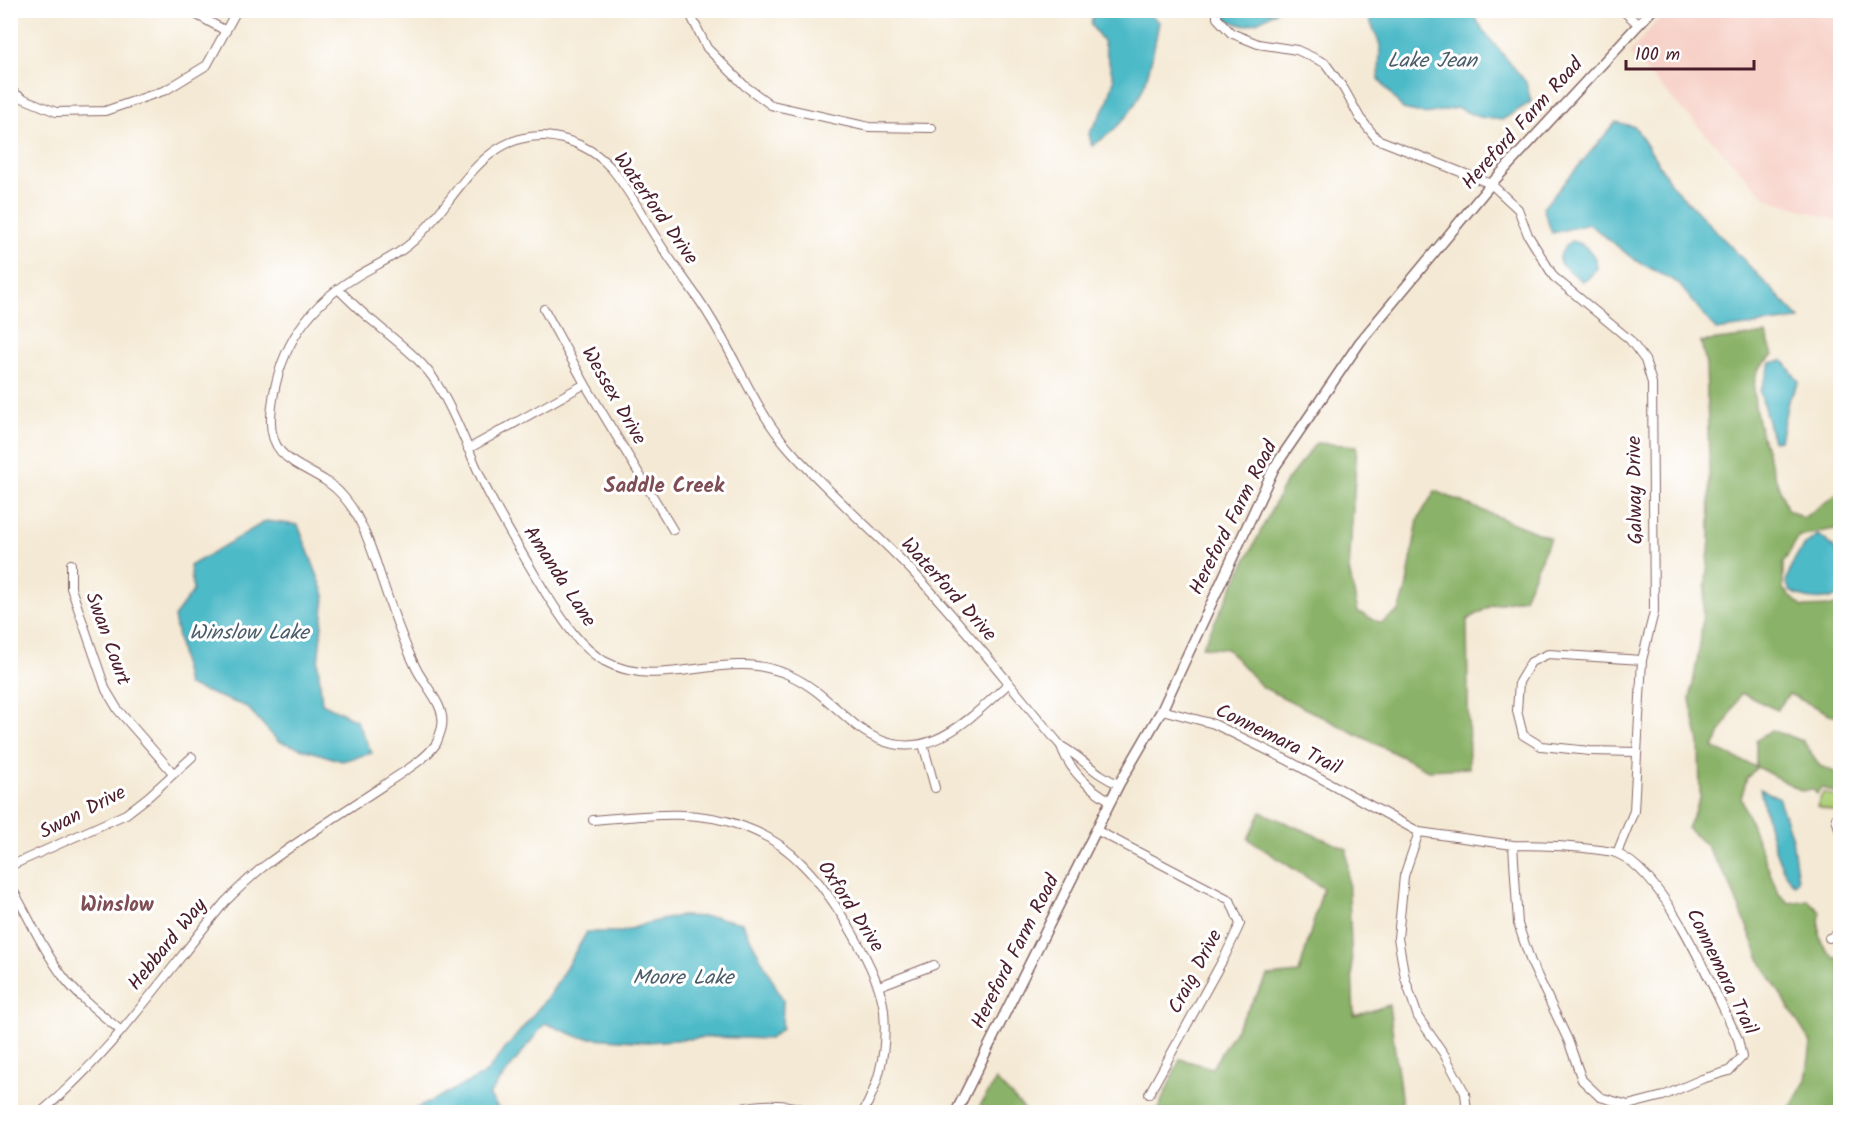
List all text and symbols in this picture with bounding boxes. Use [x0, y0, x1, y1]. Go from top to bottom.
scale bar [1626, 33, 1754, 71]
text: 100 m [1635, 41, 1680, 70]
water label: Lake Jean [1387, 45, 1478, 78]
street label: Hereford Farm Road [1454, 49, 1592, 198]
street label: Waterford Drive [604, 146, 706, 272]
street label: Wessex Drive [572, 341, 654, 451]
street label: Hereford Farm Road [1181, 434, 1287, 601]
street label: Galway Drive [1619, 435, 1653, 545]
district label: Saddle Creek [604, 470, 725, 503]
street label: Amanda Lane [514, 520, 604, 634]
street label: Waterford Drive [892, 531, 1004, 649]
street label: Swan Court [75, 588, 139, 690]
water label: Winslow Lake [189, 617, 311, 650]
street label: Connemara Trail [1209, 696, 1347, 784]
street label: Swan Drive [34, 777, 132, 849]
street label: Oxford Drive [808, 855, 892, 959]
street label: Hereford Farm Road [963, 868, 1069, 1035]
district label: Winslow [80, 889, 155, 922]
street label: Hebbard Way [120, 891, 216, 999]
street label: Connemara Trail [1677, 903, 1765, 1041]
street label: Craig Drive [1160, 924, 1232, 1020]
water label: Moore Lake [632, 962, 736, 995]

